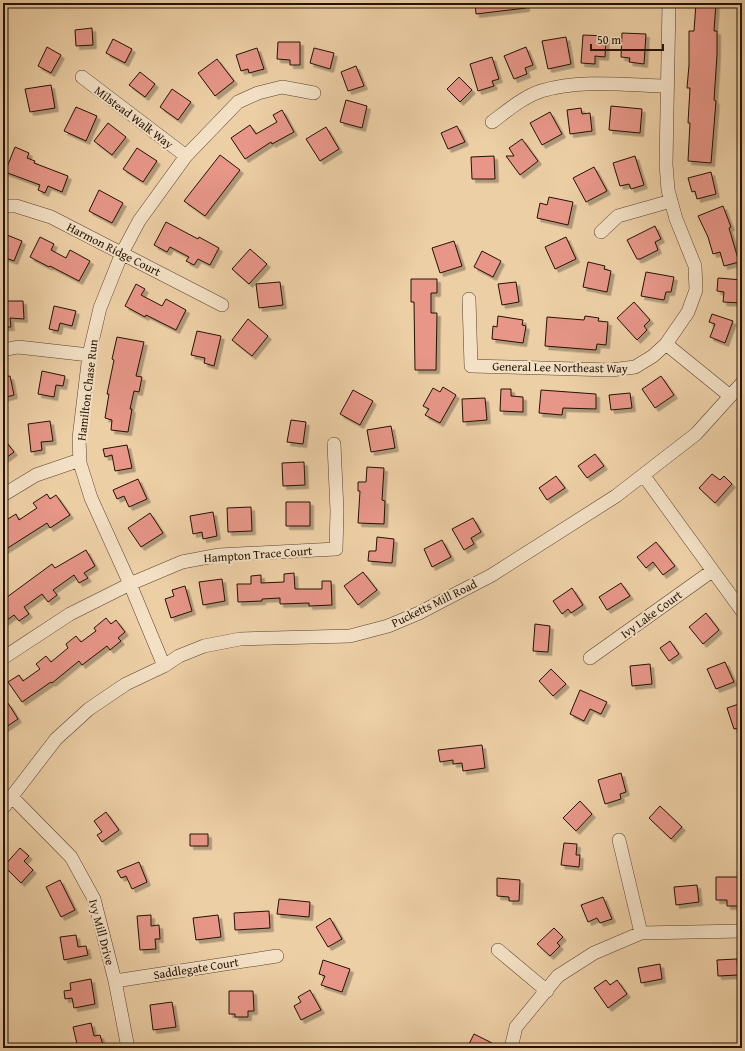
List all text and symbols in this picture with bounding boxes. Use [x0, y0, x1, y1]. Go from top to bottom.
scale bar [591, 26, 663, 52]
text: 50 m [597, 31, 621, 48]
street label: Milstead Walk Way [91, 82, 177, 152]
street label: Harmon Ridge Court [64, 218, 164, 280]
street label: Hamilton Chase Run [72, 338, 102, 442]
street label: General Lee Northeast Way [492, 357, 628, 377]
street label: Hampton Trace Court [203, 542, 314, 566]
street label: Pucketts Mill Road [388, 575, 480, 631]
street label: Ivy Lake Court [617, 585, 686, 642]
street label: Ivy Mill Drive [85, 897, 119, 967]
street label: Saddlegate Court [152, 953, 240, 983]

